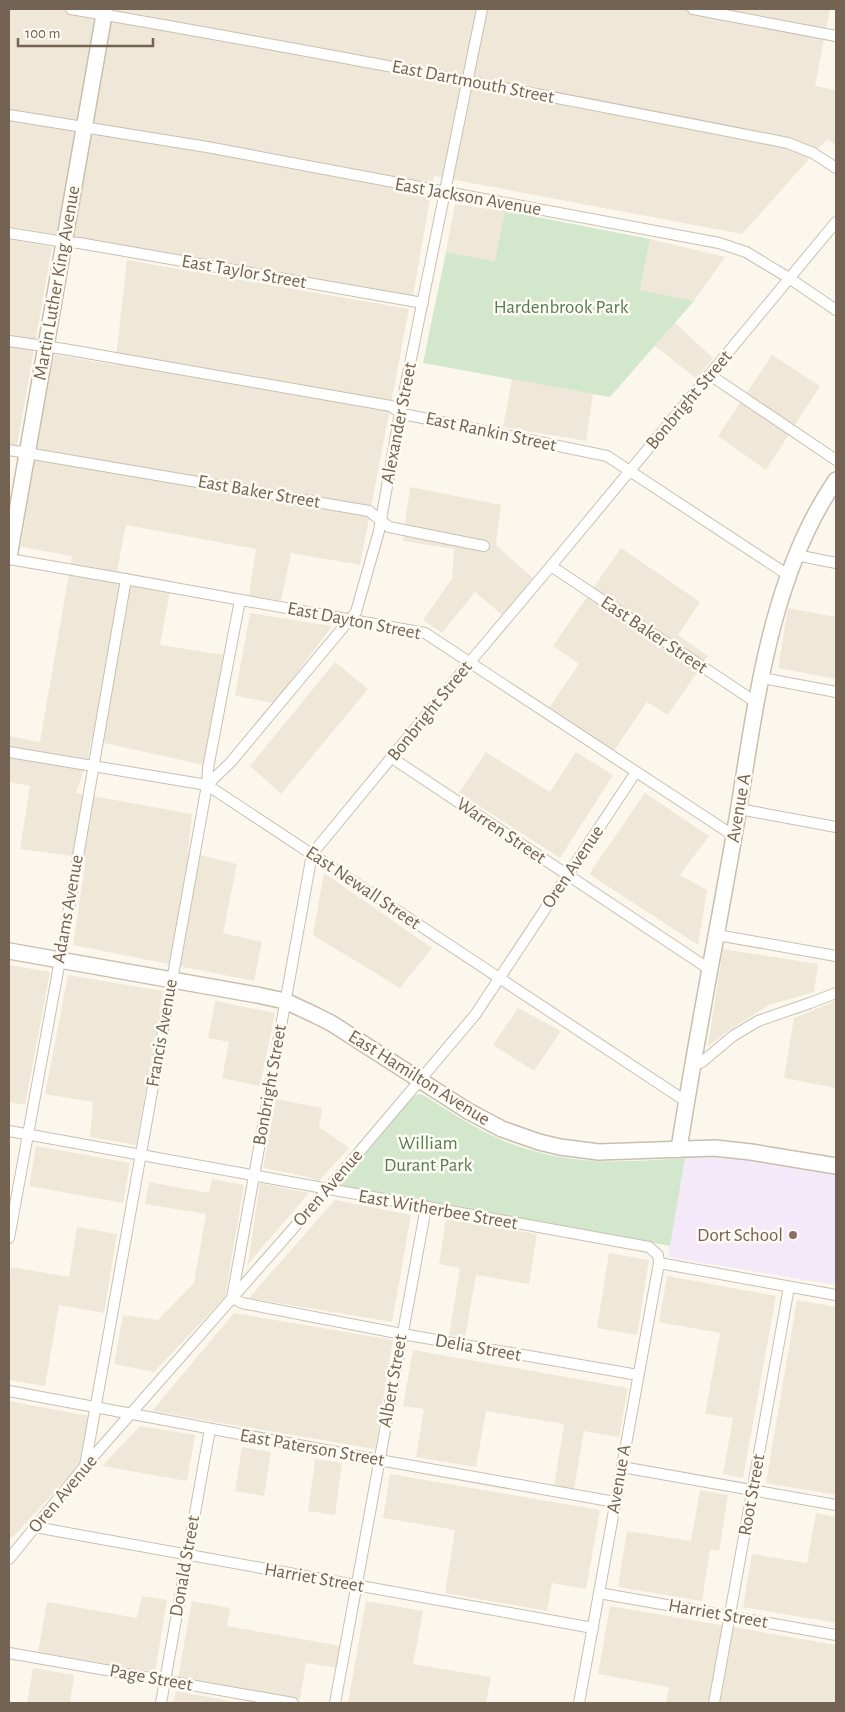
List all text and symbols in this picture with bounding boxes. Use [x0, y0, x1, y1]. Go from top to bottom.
scale bar [18, 15, 152, 47]
text: 100 m [25, 26, 60, 41]
street label: East Dartmouth Street [390, 57, 556, 107]
street label: East Jackson Avenue [393, 175, 543, 219]
street label: Martin Luther King Avenue [31, 184, 83, 382]
street label: East Taylor Street [180, 252, 308, 292]
park label: Hardenbrook Park [494, 298, 629, 317]
street label: Bonbright Street [642, 347, 736, 453]
street label: Alexander Street [378, 361, 420, 485]
street label: East Rankin Street [424, 409, 558, 455]
street label: East Baker Street [196, 472, 322, 512]
street label: East Baker Street [597, 592, 711, 678]
street label: East Dayton Street [286, 599, 422, 643]
street label: Bonbright Street [384, 657, 476, 765]
street label: Avenue A [724, 772, 754, 844]
street label: Warren Street [453, 794, 549, 868]
street label: Oren Avenue [538, 822, 608, 912]
street label: East Newall Street [302, 843, 424, 933]
street label: Adams Avenue [49, 853, 87, 965]
street label: Francis Avenue [143, 978, 181, 1088]
street label: Bonbright Street [250, 1023, 290, 1147]
street label: East Hamilton Avenue [345, 1027, 493, 1129]
park label: William Durant Park [384, 1134, 472, 1175]
street label: Oren Avenue [290, 1146, 366, 1230]
street label: East Witherbee Street [357, 1187, 519, 1233]
place label: Dort School [697, 1226, 783, 1245]
marker: Dort School [787, 1229, 799, 1241]
street label: Delia Street [434, 1331, 522, 1365]
street label: Albert Street [375, 1333, 411, 1429]
street label: East Paterson Street [238, 1426, 386, 1470]
street label: Avenue A [604, 1443, 634, 1515]
street label: Oren Avenue [25, 1451, 101, 1537]
street label: Root Street [735, 1453, 769, 1537]
street label: Donald Street [167, 1514, 203, 1618]
street label: Harriet Street [263, 1560, 365, 1596]
street label: Harriet Street [667, 1596, 769, 1632]
street label: Page Street [108, 1661, 194, 1695]

